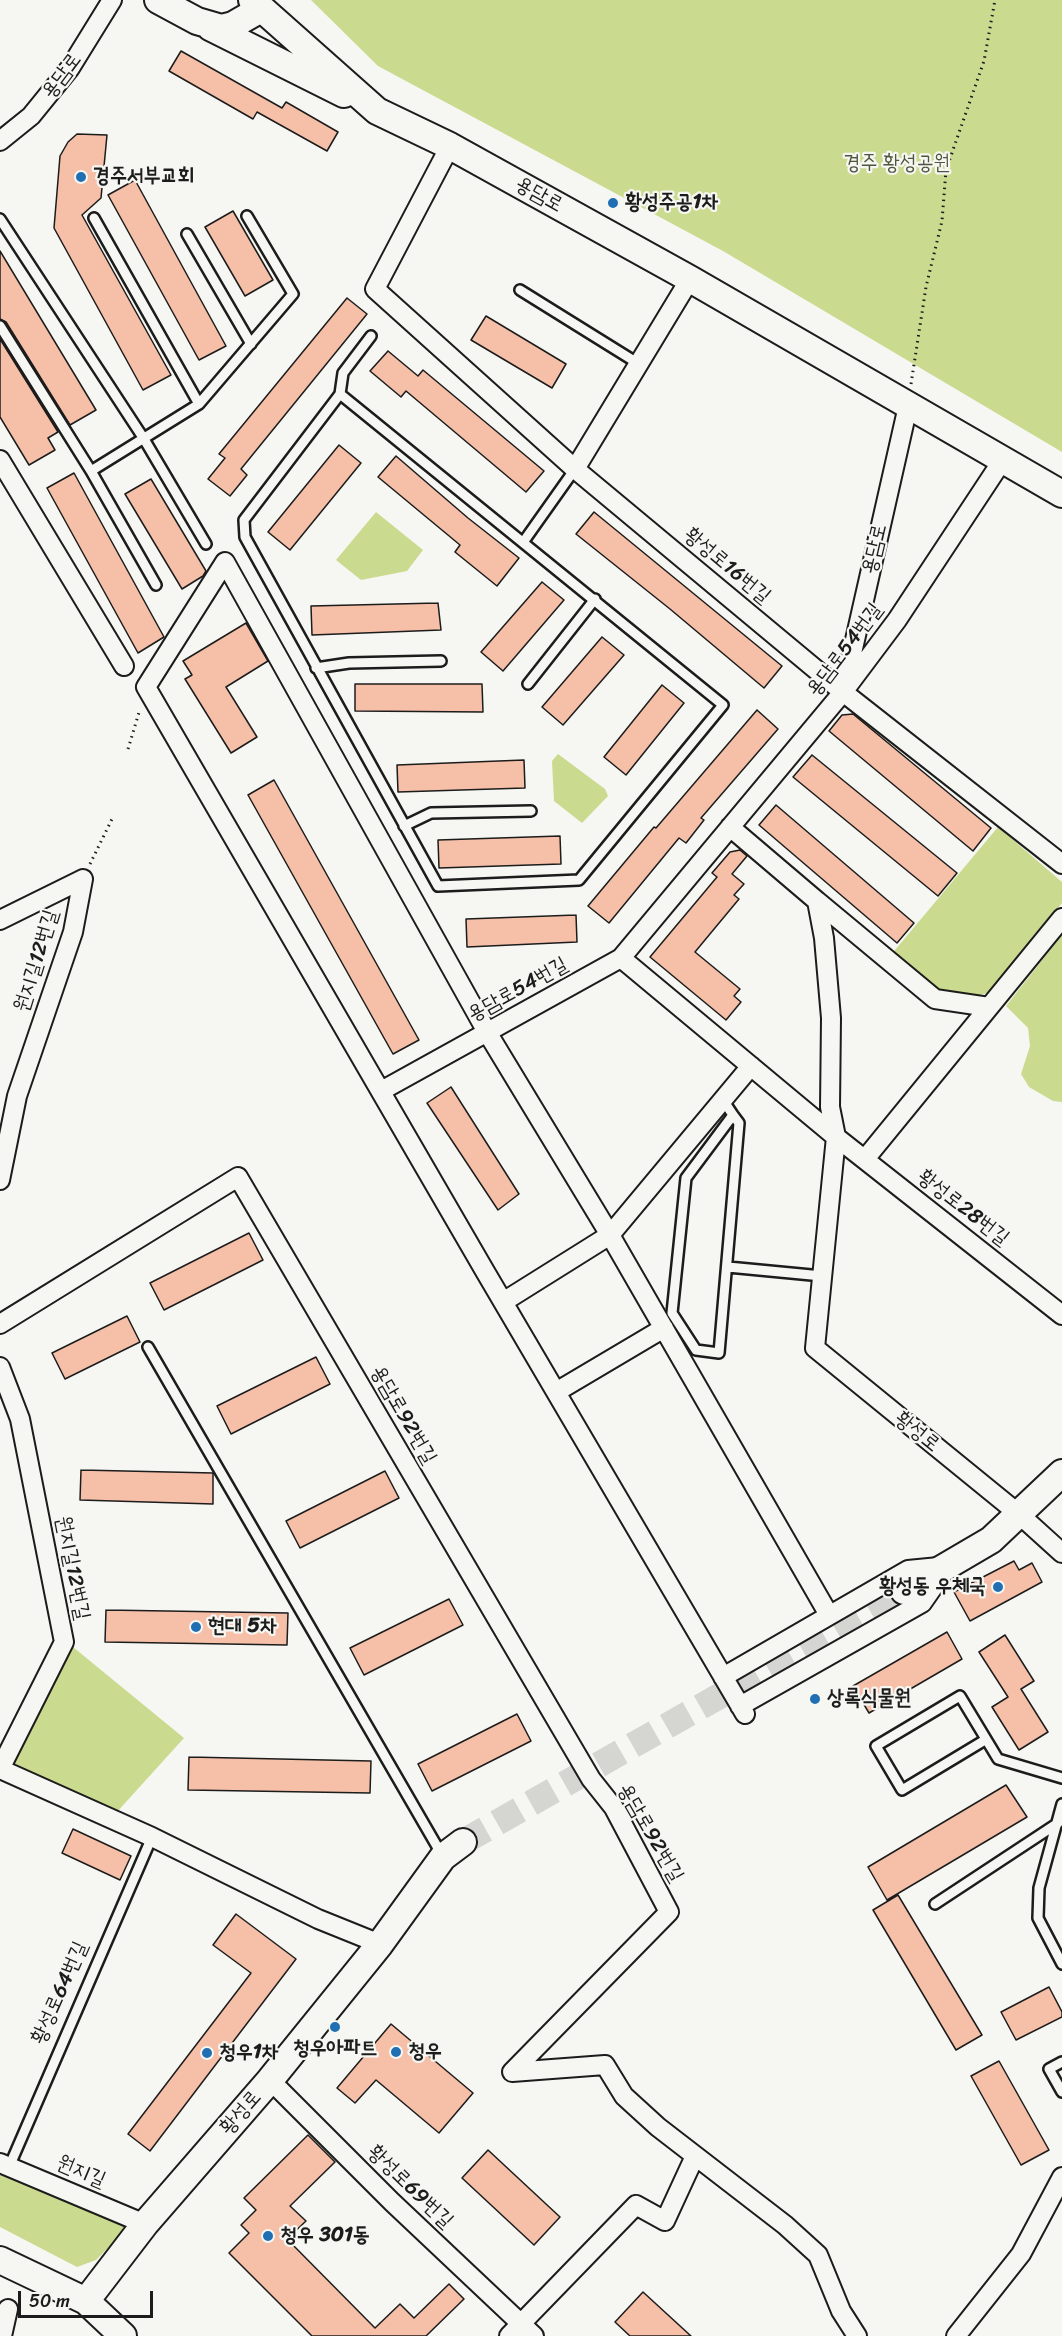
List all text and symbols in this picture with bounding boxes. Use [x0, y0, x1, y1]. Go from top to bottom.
street label: 용담로 [37, 48, 87, 104]
park label: 경주 황성공원 [844, 151, 950, 177]
place label: 경주서부교회 [93, 164, 194, 190]
marker: 경주서부교회 [74, 170, 88, 184]
street label: 용담로 [511, 172, 567, 218]
place label: 황성주공1차 [625, 190, 719, 216]
marker: 황성주공1차 [606, 196, 620, 210]
street label: 용담로 [857, 521, 893, 577]
street label: 황성로16번길 [679, 522, 775, 610]
street label: 용담로54번길 [802, 598, 888, 702]
street label: 원지길12번길 [10, 907, 64, 1015]
street label: 용담로54번길 [464, 952, 572, 1028]
street label: 황성로28번길 [912, 1164, 1014, 1252]
street label: 용담로92번길 [365, 1361, 441, 1469]
street label: 황성로 [889, 1406, 945, 1458]
street label: 원지길12번길 [50, 1514, 94, 1622]
place label: 황성동 우체국 [879, 1574, 986, 1600]
marker: 황성동 우체국 [991, 1580, 1005, 1594]
place label: 현대 5차 [208, 1614, 277, 1640]
marker: 현대 5차 [189, 1620, 203, 1634]
place label: 상록식물원 [827, 1686, 911, 1712]
marker: 상록식물원 [808, 1692, 822, 1706]
street label: 용담로92번길 [612, 1779, 688, 1887]
street label: 황성로64번길 [26, 1938, 94, 2048]
marker: 청우아파트 [328, 2020, 342, 2034]
place label: 청우아파트 [293, 2036, 377, 2062]
place label: 청우 [408, 2039, 442, 2065]
place label: 청우1차 [219, 2040, 279, 2066]
marker: 청우 [389, 2045, 403, 2059]
marker: 청우1차 [200, 2046, 214, 2060]
street label: 황성로 [215, 2086, 267, 2140]
street label: 황성로69번길 [362, 2140, 458, 2234]
street label: 원지길 [53, 2150, 109, 2194]
place label: 청우 301동 [280, 2223, 370, 2249]
marker: 청우 301동 [261, 2229, 275, 2243]
scale bar [21, 2279, 156, 2317]
text: 50 m [29, 2285, 70, 2317]

